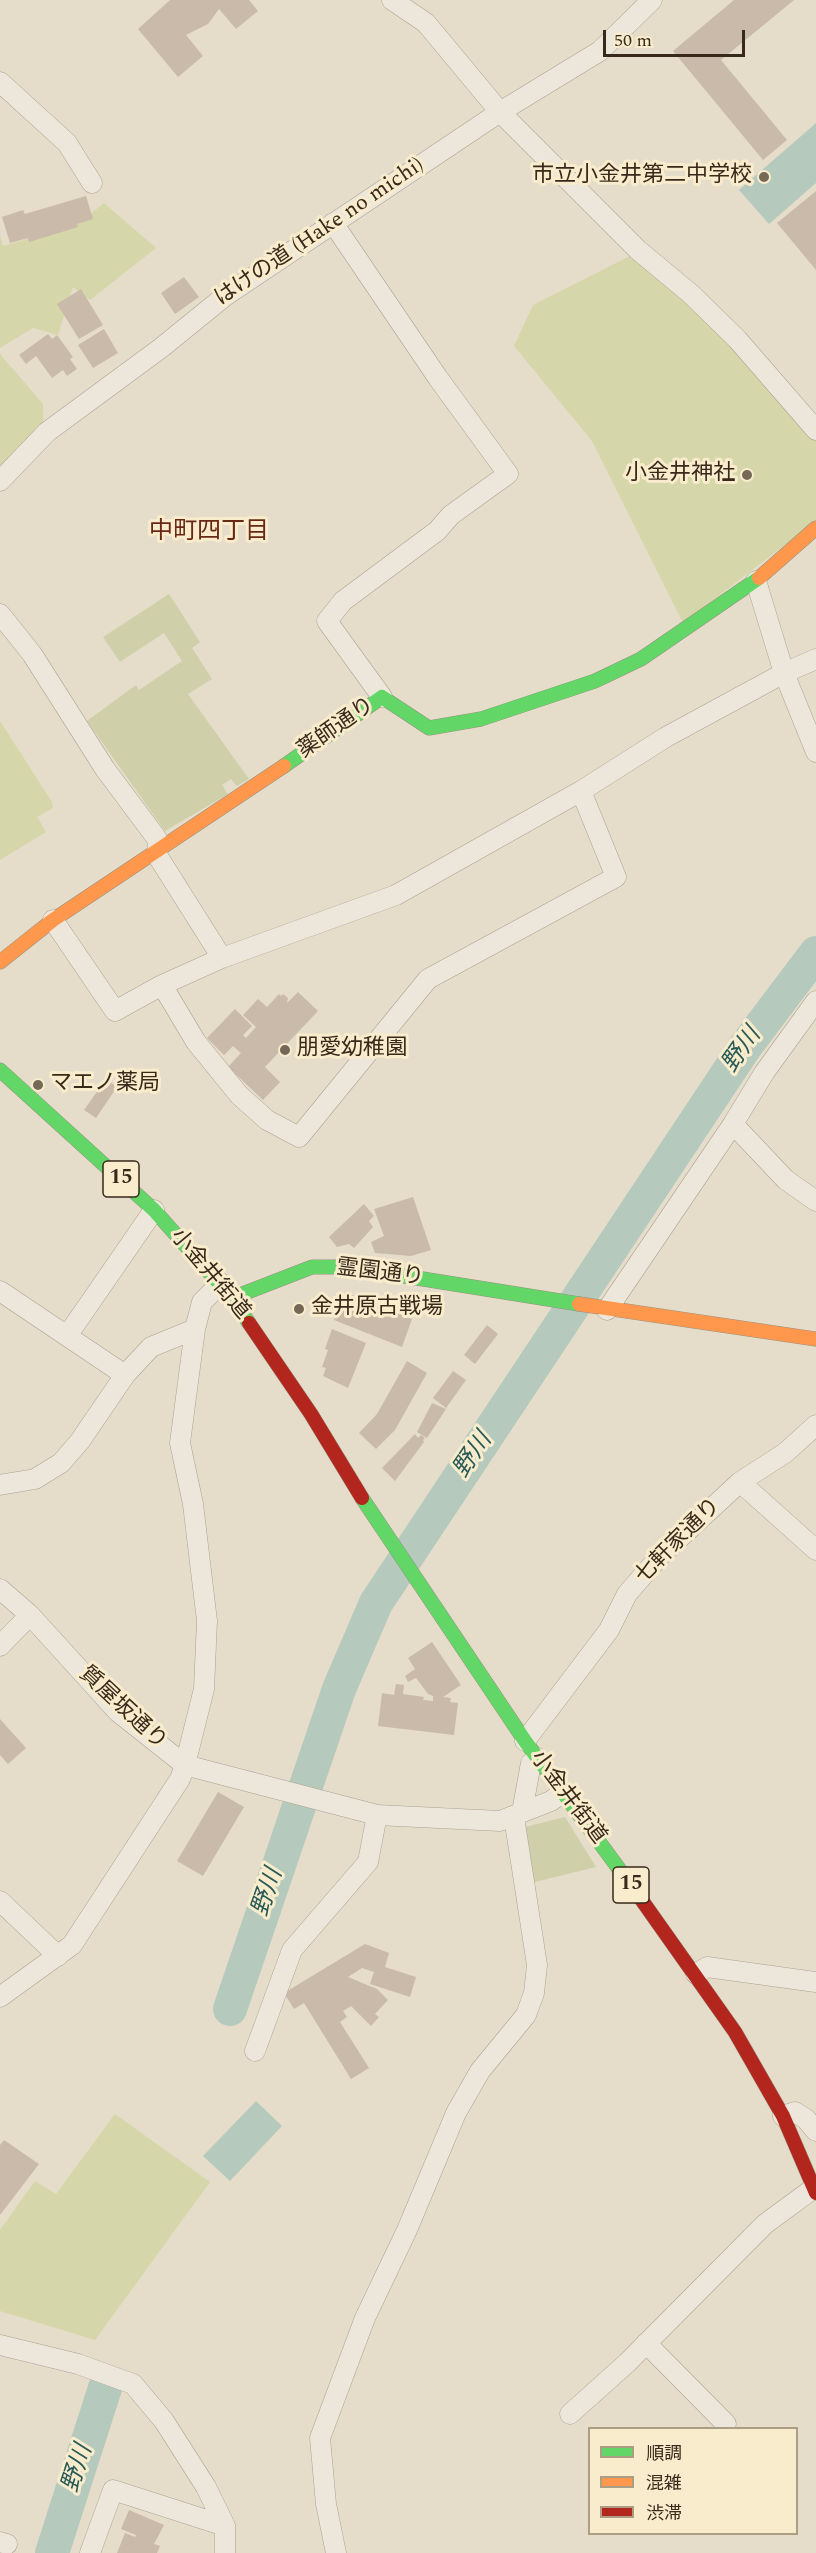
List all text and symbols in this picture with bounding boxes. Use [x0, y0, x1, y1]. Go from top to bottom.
scale bar [606, 18, 748, 56]
text: 50 m [614, 27, 652, 54]
street label: はけの道 (Hake no michi) [210, 153, 430, 313]
place label: 市立小金井第二中学校 [532, 164, 752, 190]
marker: 市立小金井第二中学校 [757, 170, 771, 184]
place label: 小金井神社 [625, 462, 735, 488]
marker: 小金井神社 [740, 468, 754, 482]
district label: 中町四丁目 [149, 519, 269, 547]
street label: 薬師通り [293, 693, 381, 765]
water label: 野川 [717, 1023, 769, 1079]
place label: 朋愛幼稚園 [297, 1037, 407, 1063]
marker: 朋愛幼稚園 [278, 1043, 292, 1057]
place label: マエノ薬局 [50, 1072, 160, 1098]
marker: マエノ薬局 [31, 1078, 45, 1092]
road number: 15 [103, 1161, 139, 1197]
street label: 小金井街道 [164, 1224, 254, 1326]
street label: 霊園通り [335, 1256, 425, 1292]
place label: 金井原古戦場 [311, 1296, 443, 1322]
marker: 金井原古戦場 [292, 1302, 306, 1316]
water label: 野川 [449, 1428, 499, 1484]
street label: 七軒家通り [631, 1494, 727, 1590]
street label: 質屋坂通り [73, 1662, 171, 1756]
street label: 小金井街道 [523, 1746, 611, 1850]
water label: 野川 [248, 1866, 290, 1920]
road number: 15 [613, 1867, 649, 1903]
legend [588, 2427, 798, 2535]
text: 順調 [646, 2440, 682, 2467]
water label: 野川 [58, 2442, 100, 2496]
text: 混雑 [646, 2470, 682, 2497]
text: 渋滞 [646, 2500, 682, 2527]

